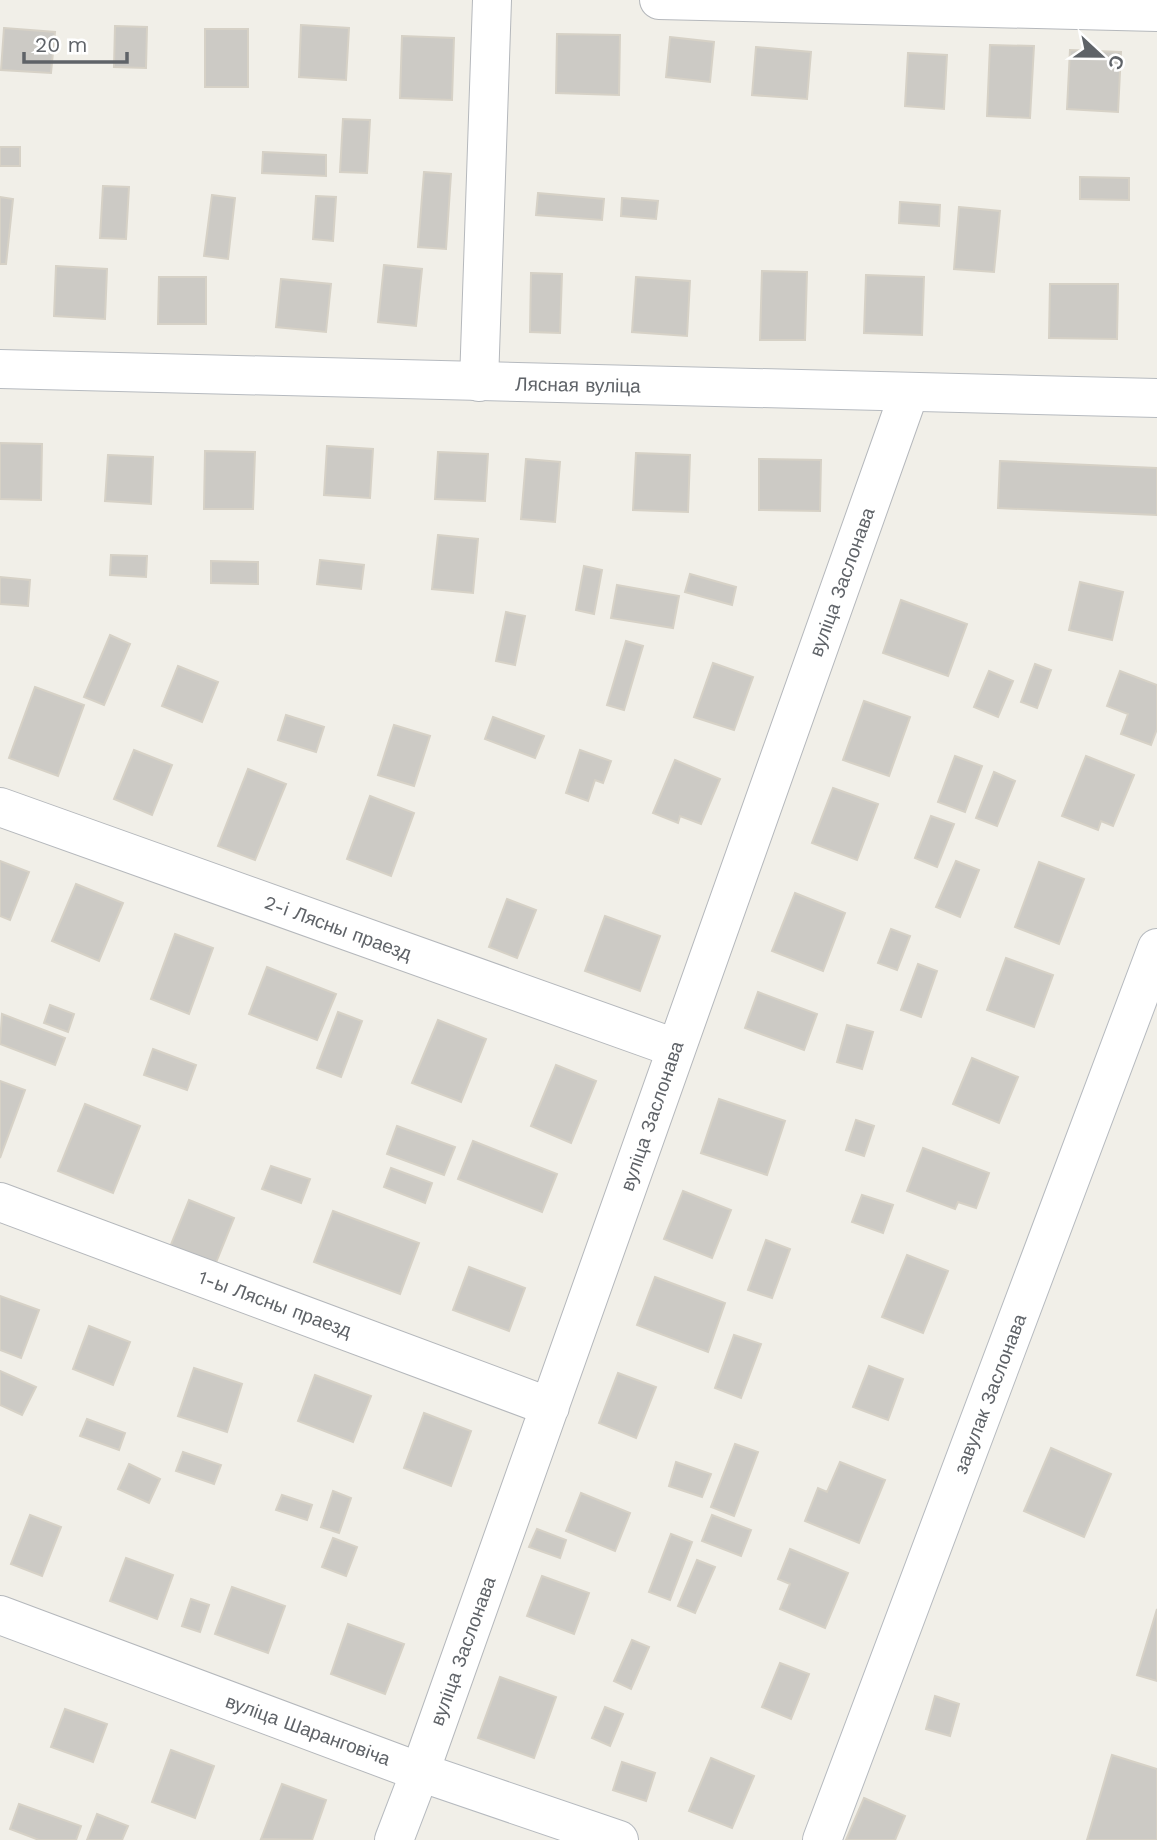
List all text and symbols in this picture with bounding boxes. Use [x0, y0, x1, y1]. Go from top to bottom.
scale bar [24, 21, 128, 65]
north arrow [1066, 21, 1136, 91]
text: 20 m [35, 32, 87, 57]
text: С [1103, 52, 1130, 73]
street label: Лясная вуліца [515, 372, 641, 398]
street label: вуліца Заслонава [804, 504, 880, 660]
street label: 2-і Лясны праезд [261, 891, 415, 965]
street label: вуліца Заслонава [616, 1038, 689, 1194]
street label: 1-ы Лясны праезд [195, 1266, 355, 1342]
street label: завулак Заслонава [949, 1310, 1031, 1477]
street label: вуліца Заслонава [425, 1573, 501, 1729]
street label: вуліца Шаранговіча [223, 1690, 394, 1771]

